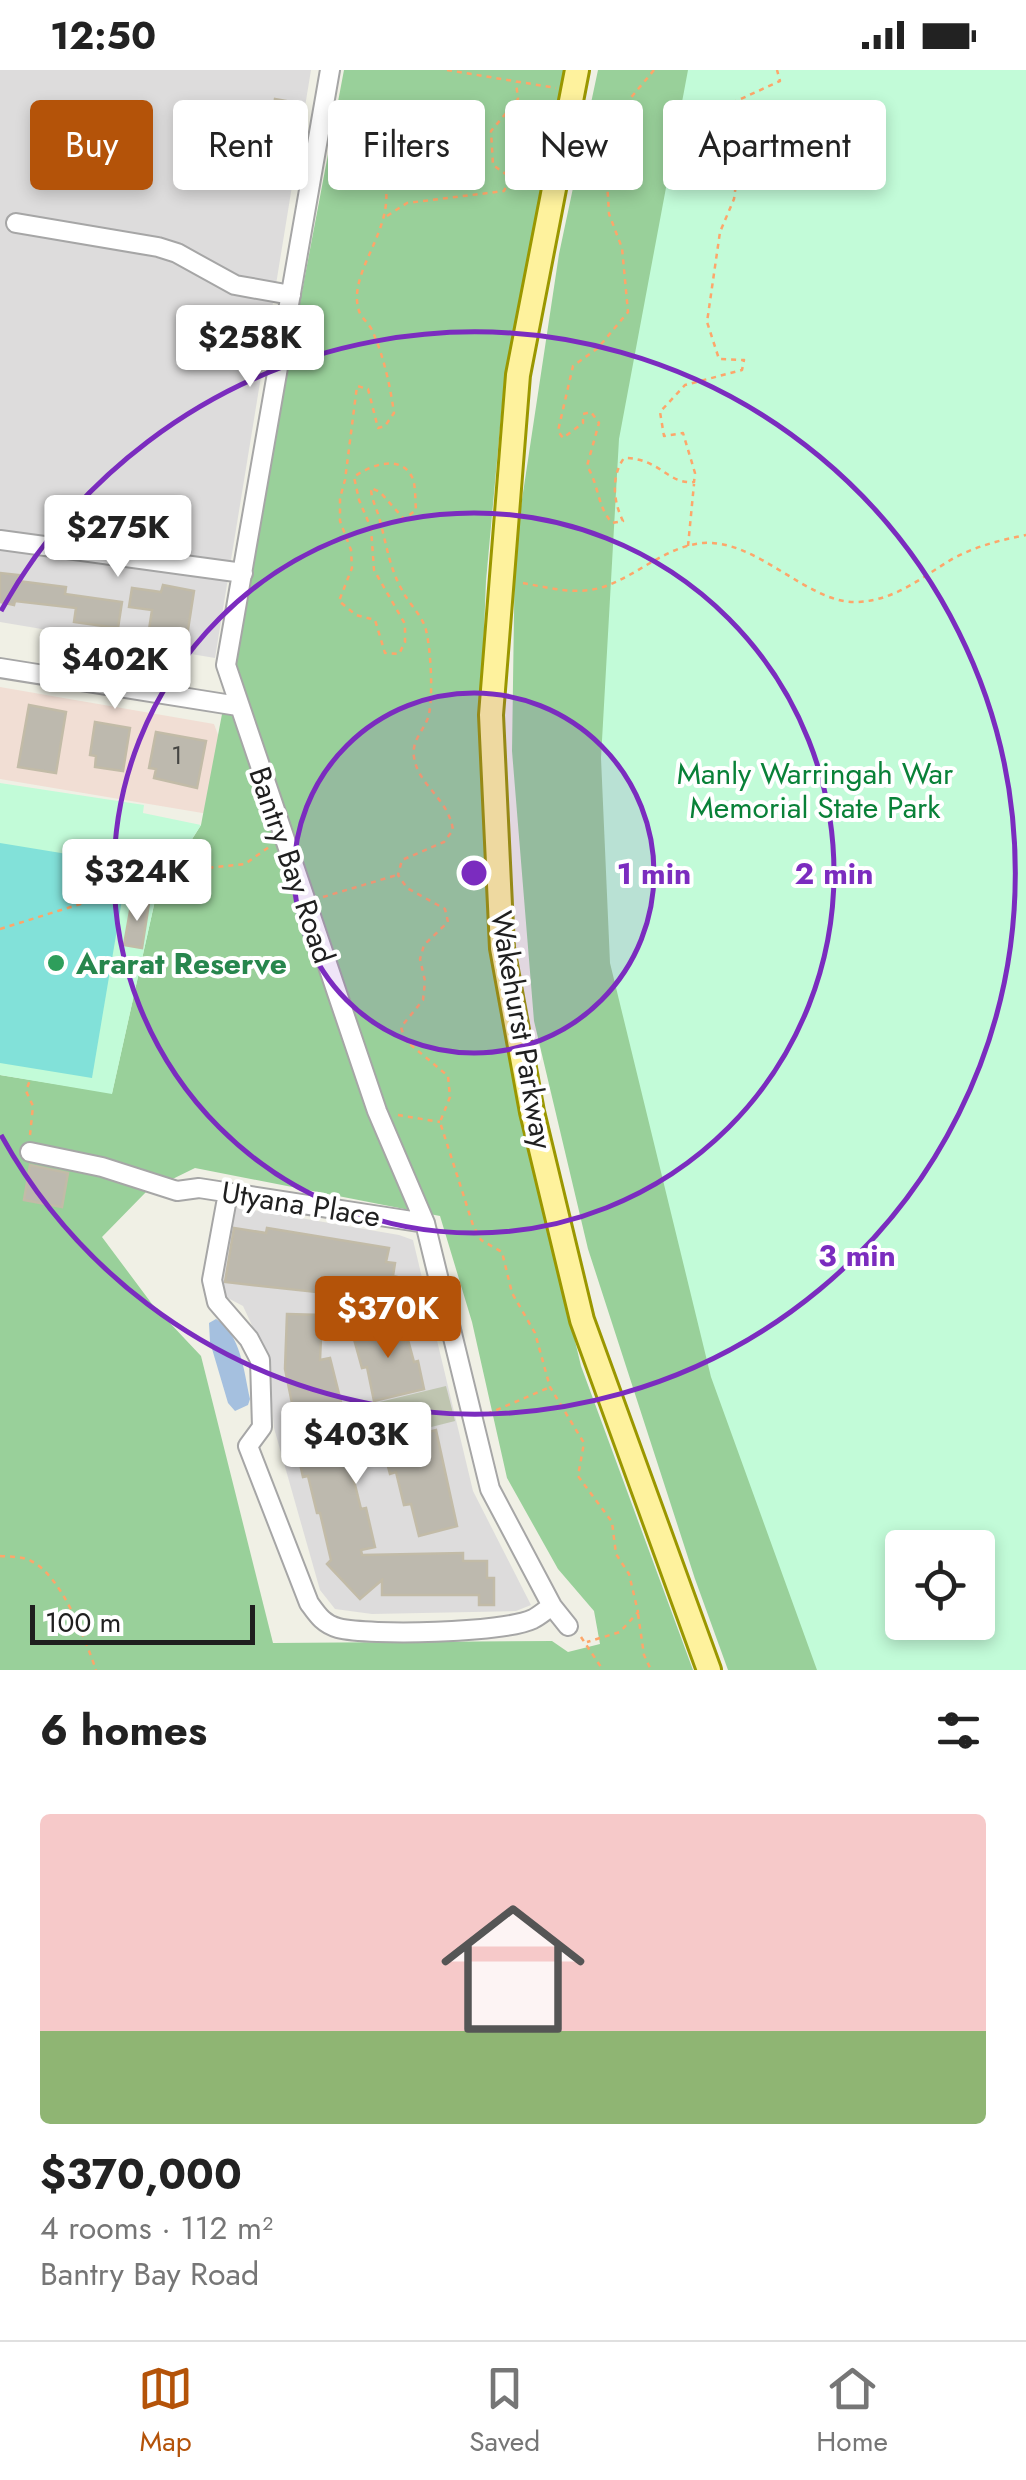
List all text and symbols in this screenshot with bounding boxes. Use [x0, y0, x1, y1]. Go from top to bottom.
text: 12:50 [50, 8, 156, 63]
chip: Buy [30, 100, 153, 190]
chip: Rent [173, 100, 308, 190]
chip: Filters [328, 100, 485, 190]
chip: New [505, 100, 643, 190]
chip: Apartment [663, 100, 886, 190]
pin: $258K [180, 305, 320, 390]
text: $258K [198, 314, 302, 360]
pin: $275K [48, 495, 188, 580]
text: $275K [66, 504, 170, 550]
pin: $402K [45, 627, 185, 712]
text: $402K [62, 636, 168, 682]
house number: 1 [171, 737, 183, 773]
park label: Manly Warringah War Memorial State Park [677, 752, 954, 829]
street label: Bantry Bay Road [238, 761, 346, 969]
pin: $324K [67, 839, 207, 924]
text: $324K [84, 848, 190, 894]
text: 1 min [617, 852, 691, 895]
text: 2 min [795, 852, 873, 895]
centre of rings [456, 855, 492, 891]
street label: Wakehurst Parkway [480, 907, 564, 1153]
place label: Ararat Reserve [75, 942, 287, 985]
marker: Ararat Reserve [45, 952, 67, 974]
street label: Utyana Place [218, 1170, 384, 1238]
text: 3 min [818, 1234, 896, 1277]
pin: $370K [318, 1276, 458, 1361]
text: $370K [337, 1285, 439, 1331]
pin: $403K [286, 1402, 426, 1487]
text: $403K [303, 1411, 409, 1457]
map controls [885, 1530, 995, 1640]
button: locate [885, 1530, 995, 1640]
scale bar [30, 1600, 255, 1644]
text: 100 m [45, 1602, 121, 1643]
text: 6 homes [40, 1700, 207, 1761]
icon: filters [931, 1703, 986, 1758]
icon: home [423, 1879, 603, 2059]
text: $370,000 [40, 2144, 242, 2205]
text: 4 rooms · 112 m² [40, 2205, 273, 2251]
text: Bantry Bay Road [40, 2251, 259, 2297]
tab: Map [138, 2361, 193, 2462]
tab: Saved [469, 2361, 540, 2462]
tab: Home [816, 2361, 888, 2462]

